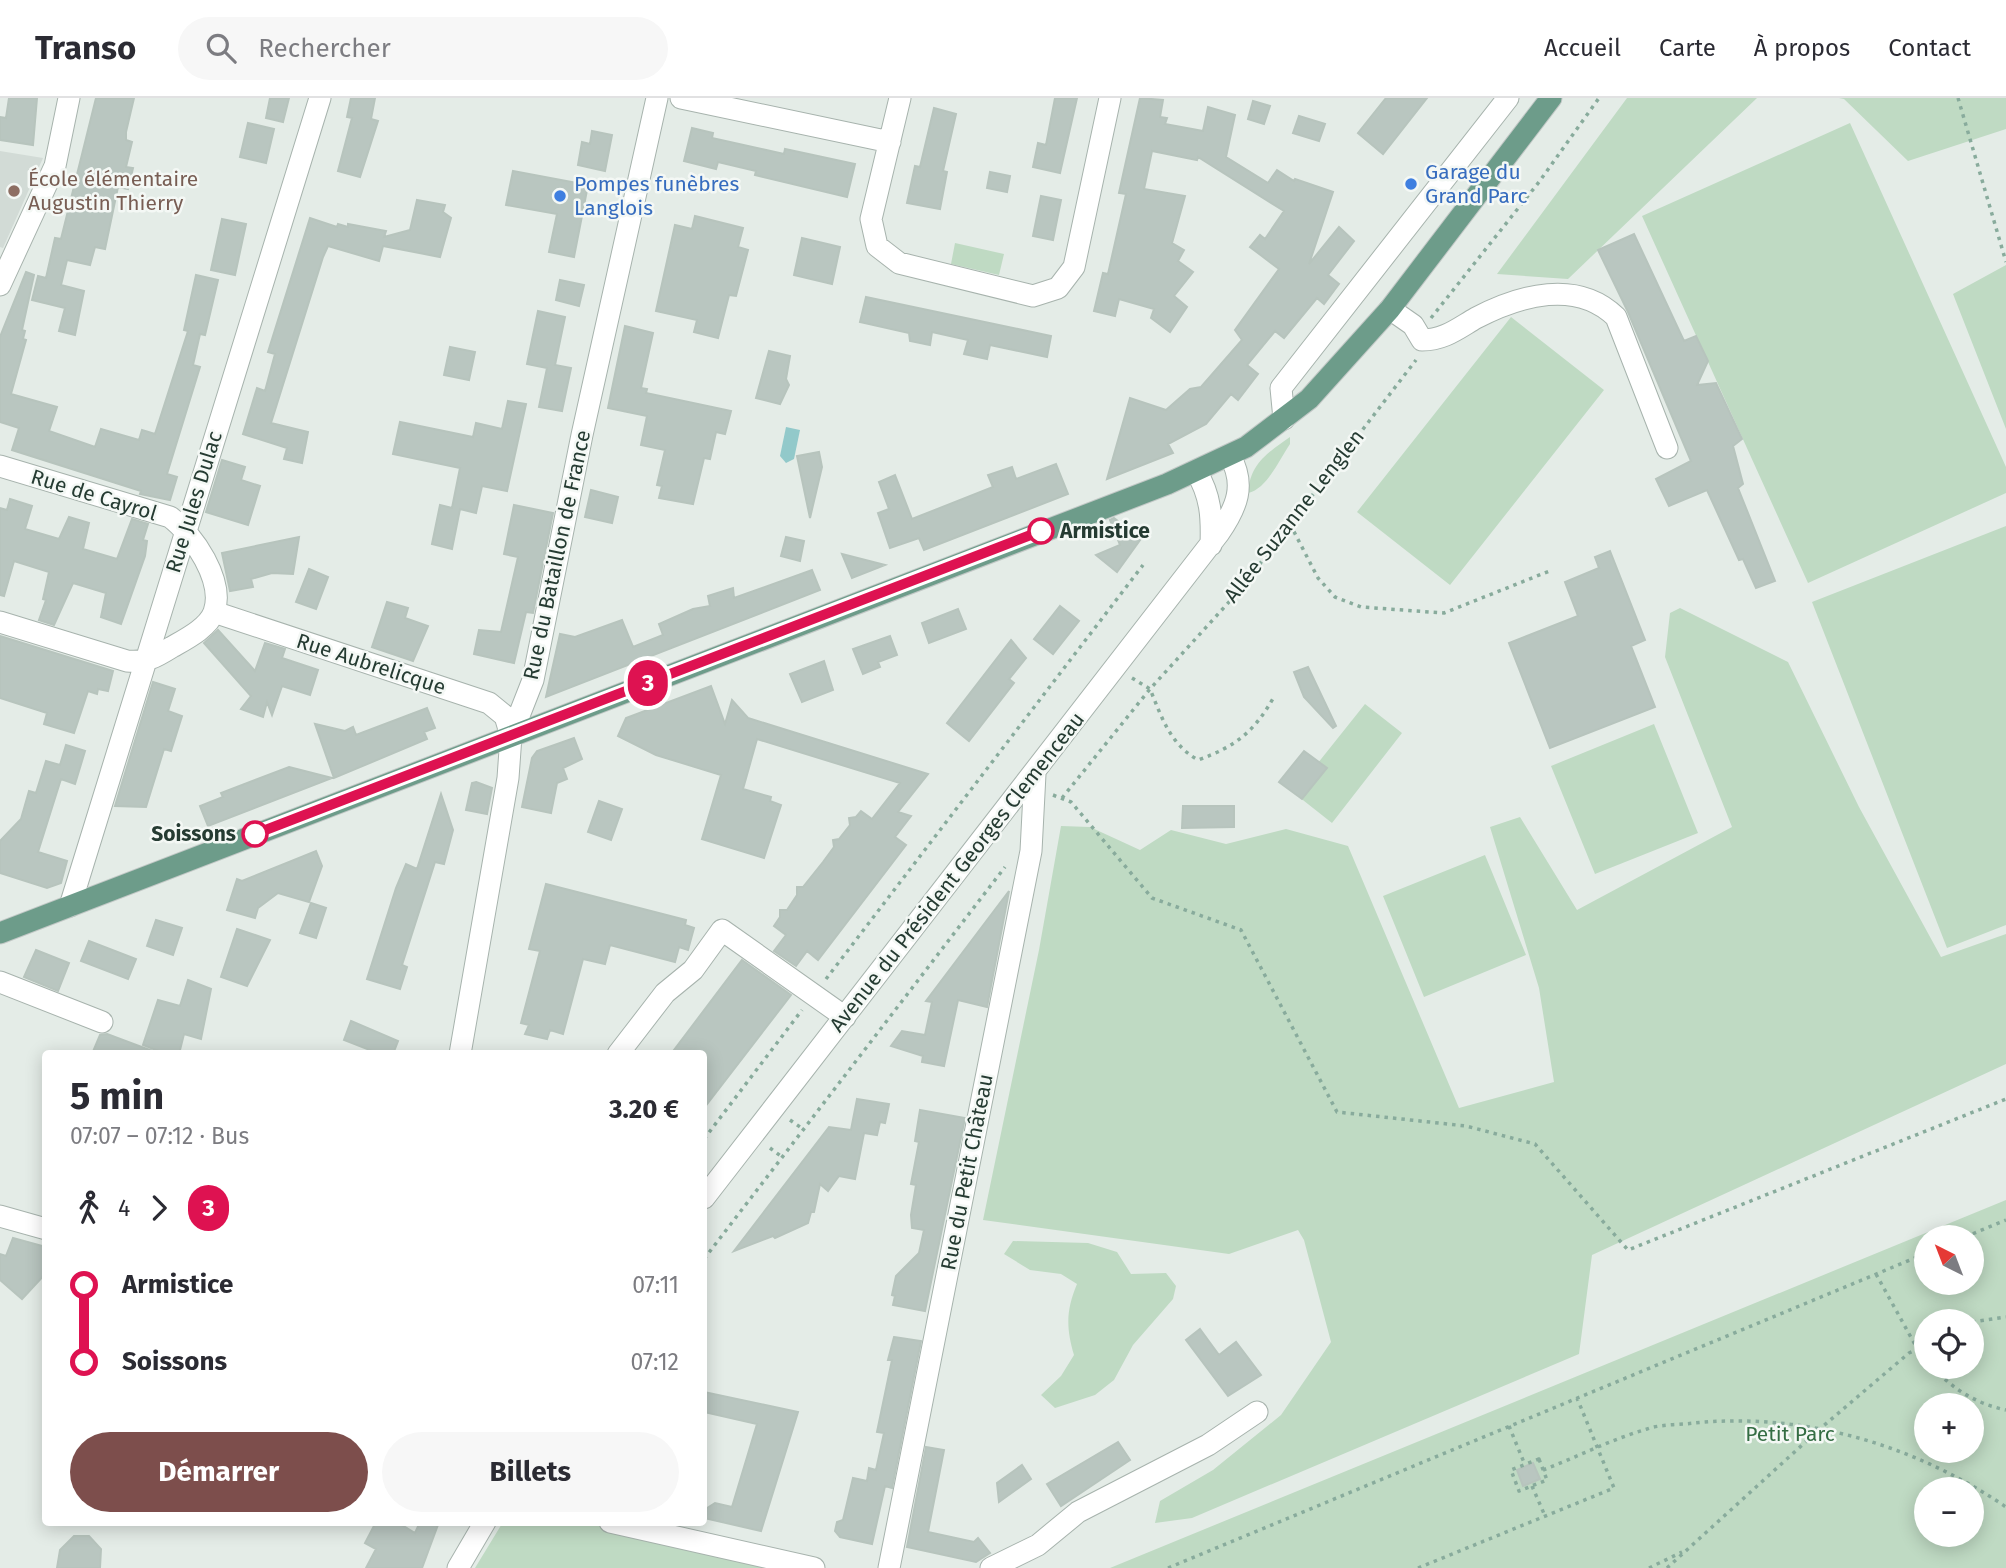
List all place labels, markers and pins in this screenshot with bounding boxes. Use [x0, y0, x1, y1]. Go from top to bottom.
place label: Garage du Grand Parc [1425, 159, 1527, 209]
place label: École élémentaire Augustin Thierry [28, 166, 198, 216]
place label: Pompes funèbres Langlois [574, 171, 740, 221]
marker: Garage du Grand Parc [1403, 176, 1419, 192]
marker: École élémentaire Augustin Thierry [6, 183, 22, 199]
marker: Pompes funèbres Langlois [552, 188, 568, 204]
marker: Armistice [1028, 518, 1054, 544]
place label: Armistice [1059, 518, 1150, 544]
place label: Soissons [151, 821, 236, 847]
marker: Soissons [242, 821, 268, 847]

